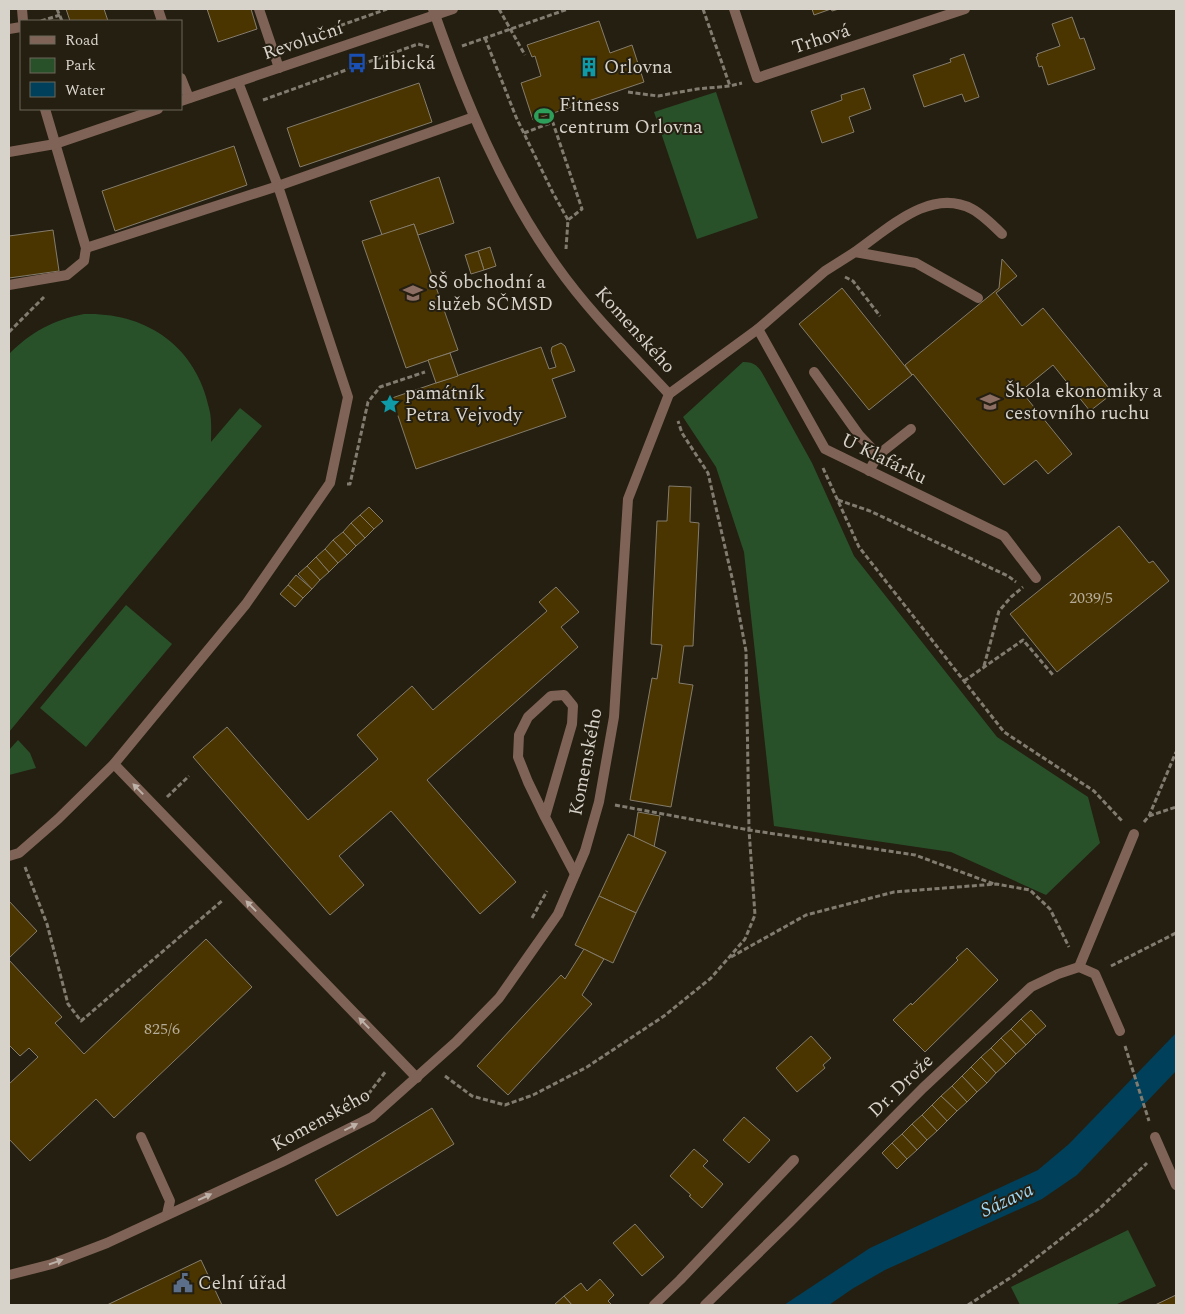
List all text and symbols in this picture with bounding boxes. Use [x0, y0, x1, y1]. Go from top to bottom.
street label: Revoluční [259, 13, 348, 68]
street label: Trhová [788, 16, 854, 62]
legend [20, 20, 182, 110]
text: Road [65, 29, 99, 52]
place label: Libická [372, 49, 436, 78]
bus stop icon: Libická [346, 52, 368, 74]
place label: Orlovna [604, 53, 673, 82]
text: Park [65, 54, 96, 77]
building icon: Orlovna [578, 56, 600, 78]
text: Water [65, 79, 105, 102]
place label: Fitness centrum Orlovna [559, 91, 703, 142]
sports icon: Fitness centrum Orlovna [533, 105, 555, 127]
place label: SŠ obchodní a služeb SČMSD [428, 268, 553, 319]
street label: Komenského [588, 280, 682, 380]
school or university icon: SŠ obchodní a služeb SČMSD [402, 282, 424, 304]
place label: Škola ekonomiky a cestovního ruchu [1005, 377, 1163, 428]
place label: památník Petra Vejvody [405, 379, 523, 430]
school or university icon: Škola ekonomiky a cestovního ruchu [979, 391, 1001, 413]
place icon: památník Petra Vejvody [379, 393, 401, 415]
street label: U Klafárku [836, 426, 932, 492]
house number: 2039/5 [1069, 586, 1113, 610]
street label: Komenského [561, 706, 611, 818]
one-way arrow [132, 783, 144, 795]
one-way arrow [245, 900, 257, 912]
house number: 825/6 [144, 1017, 180, 1041]
one-way arrow [358, 1017, 370, 1029]
street label: Dr. Drože [862, 1047, 940, 1125]
street label: Komenského [266, 1081, 376, 1159]
one-way arrow [344, 1123, 358, 1131]
water label: Sázava [975, 1175, 1039, 1225]
one-way arrow [198, 1193, 212, 1201]
one-way arrow [48, 1258, 63, 1265]
place label: Celní úřad [198, 1269, 287, 1298]
public building icon: Celní úřad [172, 1272, 194, 1294]

